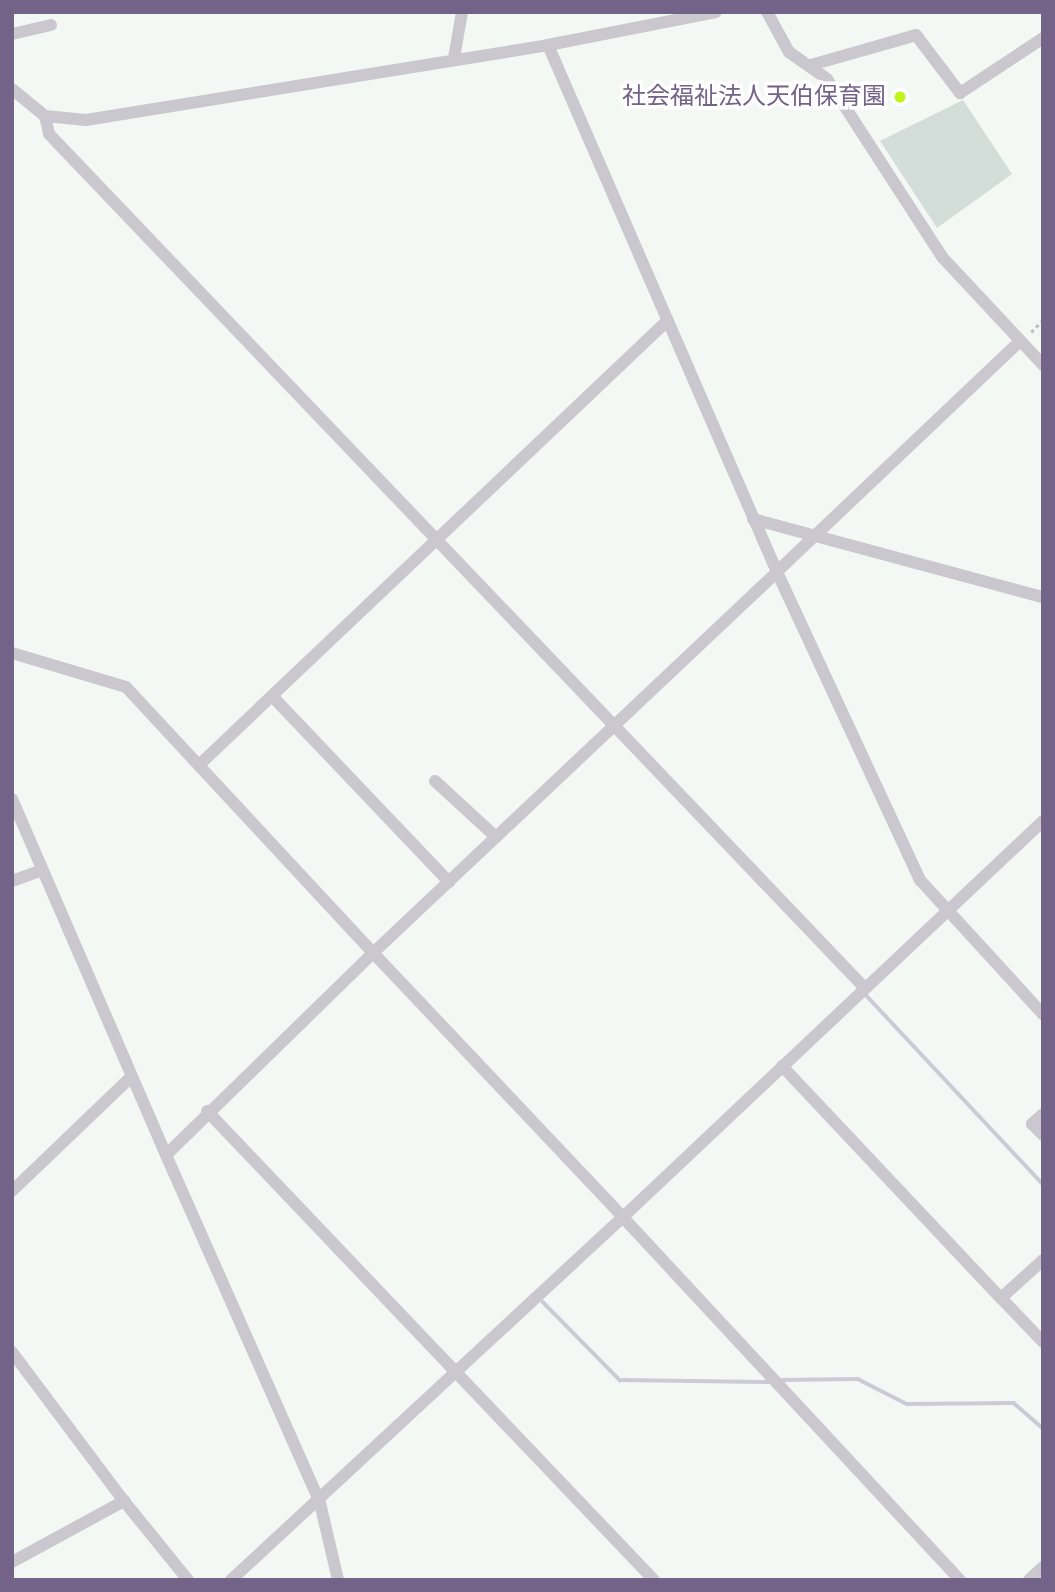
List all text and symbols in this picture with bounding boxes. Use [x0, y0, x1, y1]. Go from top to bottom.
place label: 社会福祉法人天伯保育園 [622, 83, 886, 111]
marker: 社会福祉法人天伯保育園 [892, 89, 908, 105]

